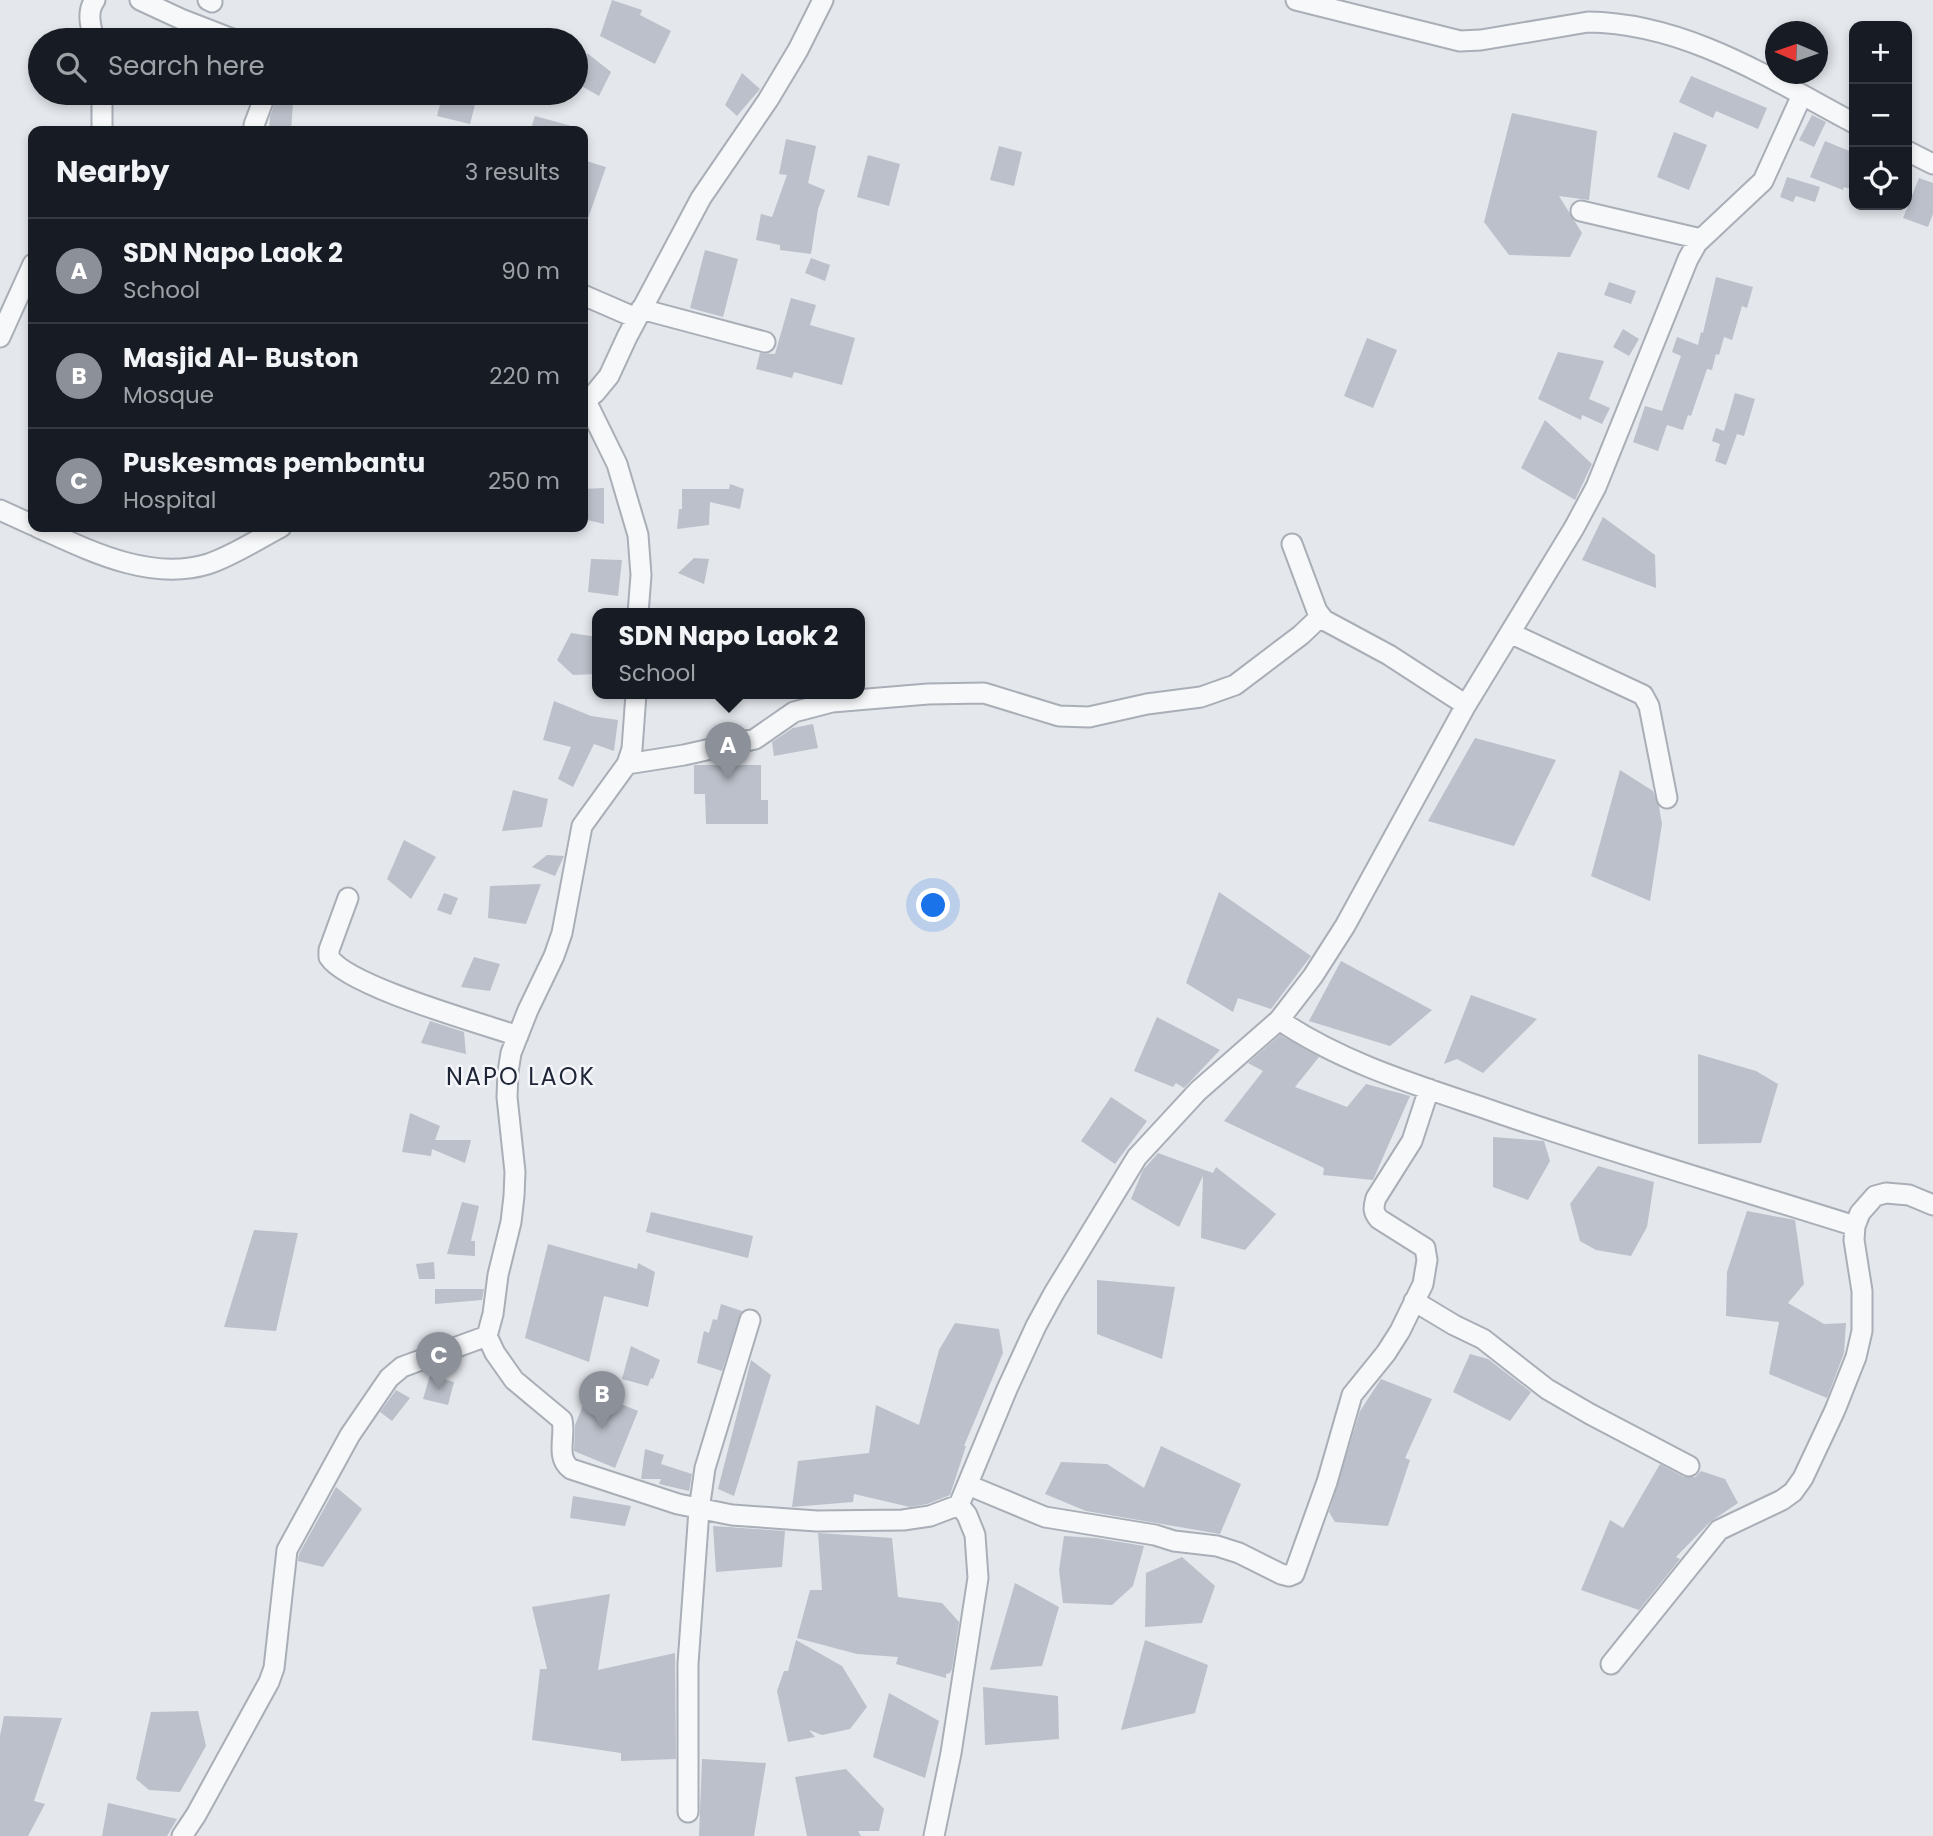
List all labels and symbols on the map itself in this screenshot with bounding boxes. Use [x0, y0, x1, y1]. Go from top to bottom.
north arrow [1765, 21, 1828, 84]
pin: A [705, 722, 751, 780]
your location [916, 888, 950, 922]
district label: NAPO LAOK [446, 1060, 596, 1093]
pin: C [416, 1332, 462, 1390]
pin: B [579, 1371, 625, 1429]

